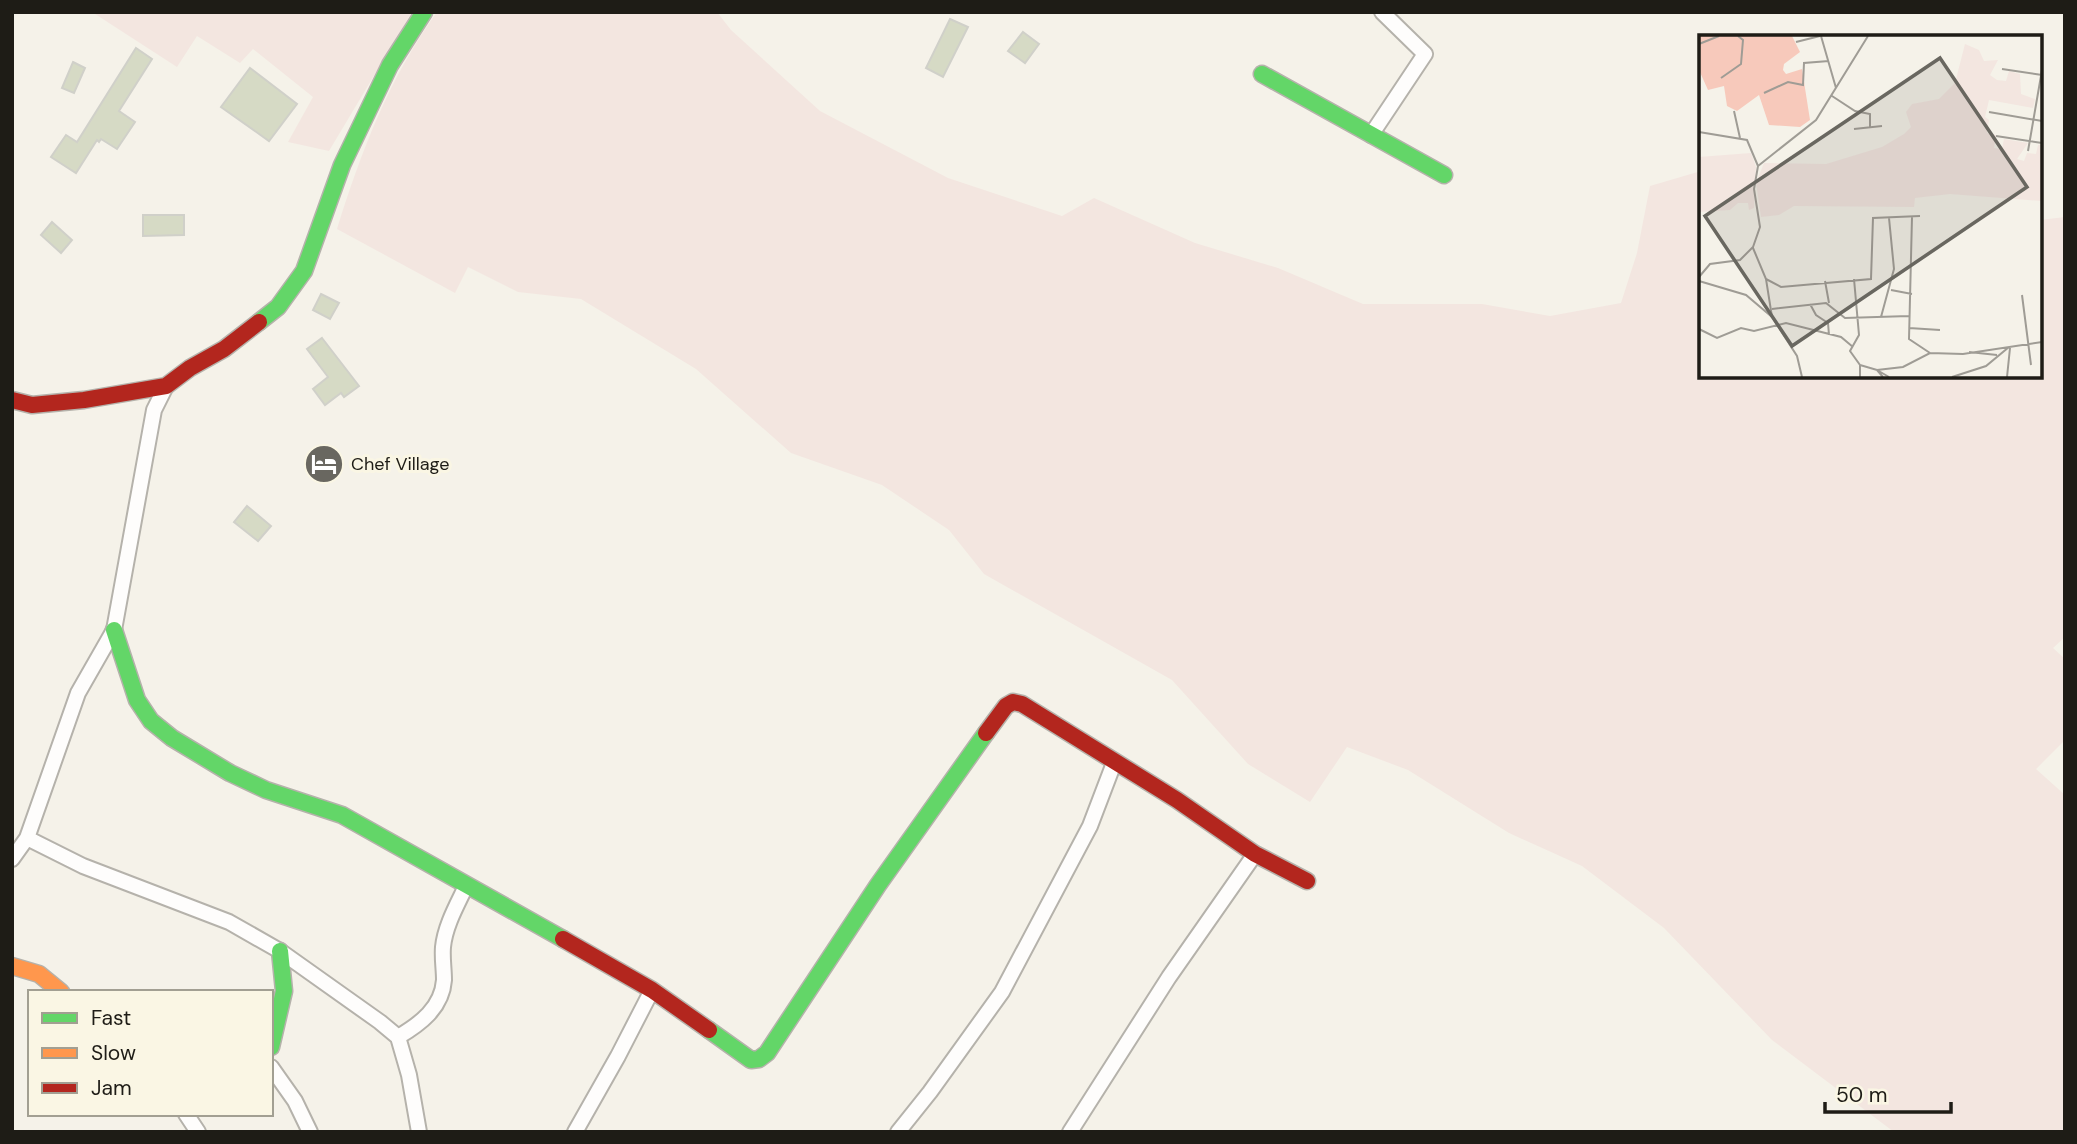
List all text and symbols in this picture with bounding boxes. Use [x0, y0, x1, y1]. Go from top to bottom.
inset map [1699, 35, 2042, 378]
hotel icon: Chef Village [303, 443, 345, 485]
place label: Chef Village [351, 452, 449, 476]
legend [28, 990, 273, 1116]
text: Fast [91, 1004, 131, 1032]
text: Slow [91, 1039, 136, 1067]
scale bar [1825, 1070, 1951, 1114]
text: Jam [91, 1074, 132, 1102]
text: 50 m [1836, 1081, 1887, 1109]

